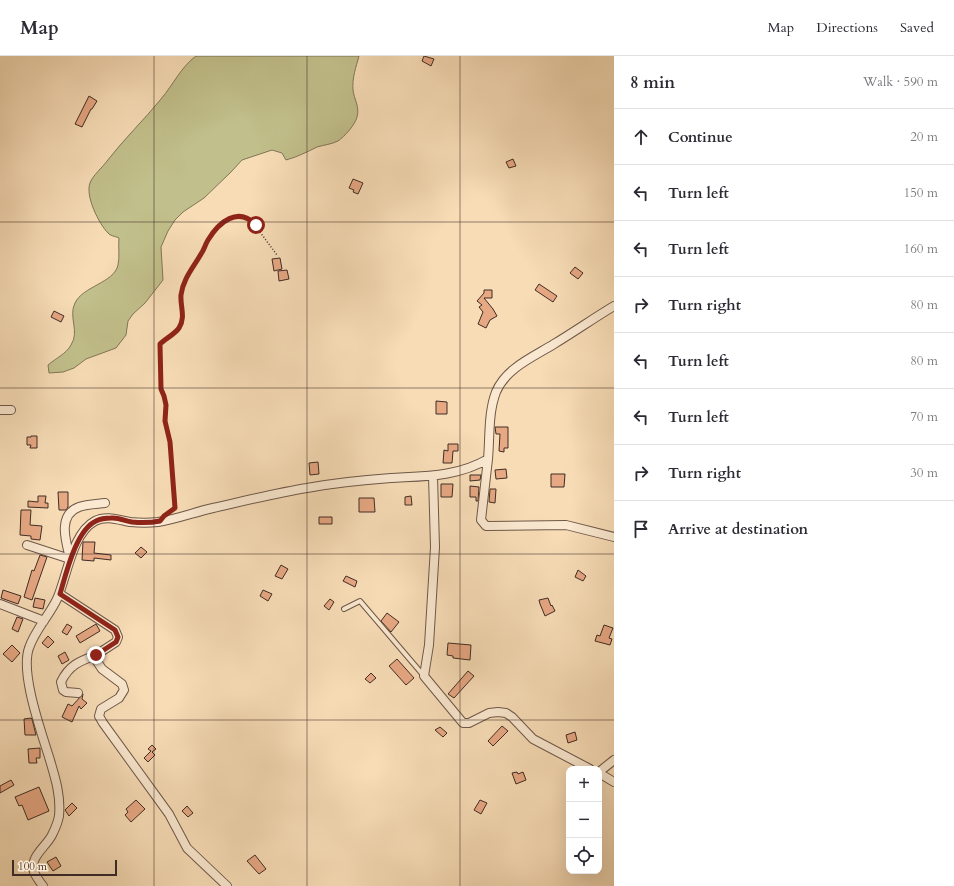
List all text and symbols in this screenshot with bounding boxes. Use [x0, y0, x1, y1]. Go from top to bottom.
text: Map [20, 15, 59, 41]
text: Map [768, 18, 794, 37]
text: Directions [816, 18, 878, 37]
text: Saved [900, 18, 934, 37]
text: 8 min [630, 71, 675, 94]
text: Walk · 590 m [863, 73, 938, 91]
icon: ahead [630, 126, 652, 148]
text: Continue [668, 127, 733, 147]
text: 20 m [910, 128, 938, 146]
icon: left [630, 182, 652, 204]
text: Turn left [668, 183, 729, 203]
text: 150 m [904, 184, 938, 202]
route start [247, 216, 265, 234]
icon: left [630, 238, 652, 260]
text: Turn left [668, 239, 729, 259]
text: 160 m [904, 240, 938, 258]
icon: right [630, 294, 652, 316]
text: Turn right [668, 295, 741, 315]
text: 80 m [910, 296, 938, 314]
icon: left [630, 350, 652, 372]
text: Turn left [668, 351, 729, 371]
text: 80 m [910, 352, 938, 370]
icon: left [630, 406, 652, 428]
text: Turn left [668, 407, 729, 427]
text: 70 m [910, 408, 938, 426]
icon: right [630, 462, 652, 484]
text: Turn right [668, 463, 741, 483]
text: 30 m [910, 464, 938, 482]
icon: arrive [630, 518, 652, 540]
text: Arrive at destination [668, 519, 808, 539]
route end [87, 646, 105, 664]
map controls [566, 766, 602, 874]
button: + [566, 766, 602, 802]
button: − [566, 802, 602, 838]
button: locate [566, 838, 602, 874]
scale bar [12, 858, 117, 877]
text: 100 m [18, 859, 47, 874]

